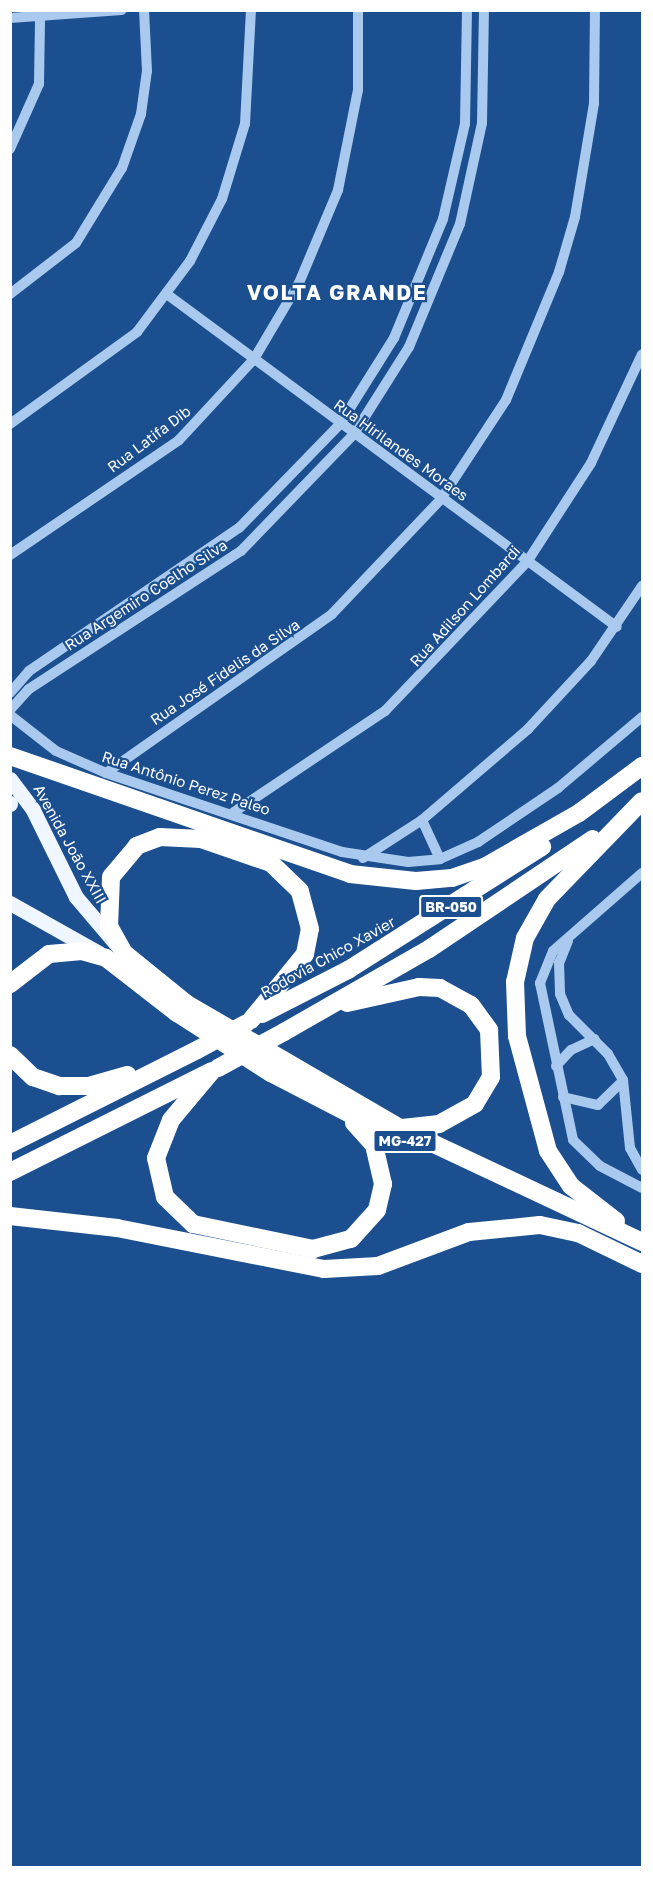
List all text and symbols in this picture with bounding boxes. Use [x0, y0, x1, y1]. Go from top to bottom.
district label: VOLTA GRANDE [247, 279, 427, 305]
street label: Rua Hirilandes Moraes [330, 395, 472, 505]
street label: Rua Latifa Dib [104, 402, 194, 476]
street label: Rua Argemiro Coelho Silva [61, 536, 231, 654]
street label: Rua Adilson Lombardi [406, 542, 524, 670]
street label: Rua José Fidelis da Silva [147, 615, 303, 729]
street label: Rua Antônio Perez Paleo [100, 747, 272, 819]
street label: Avenida João XXIII [30, 781, 110, 907]
road number: BR-050 [418, 896, 484, 918]
street label: Rodovia Chico Xavier [258, 913, 398, 1001]
road number: MG-427 [372, 1130, 438, 1152]

